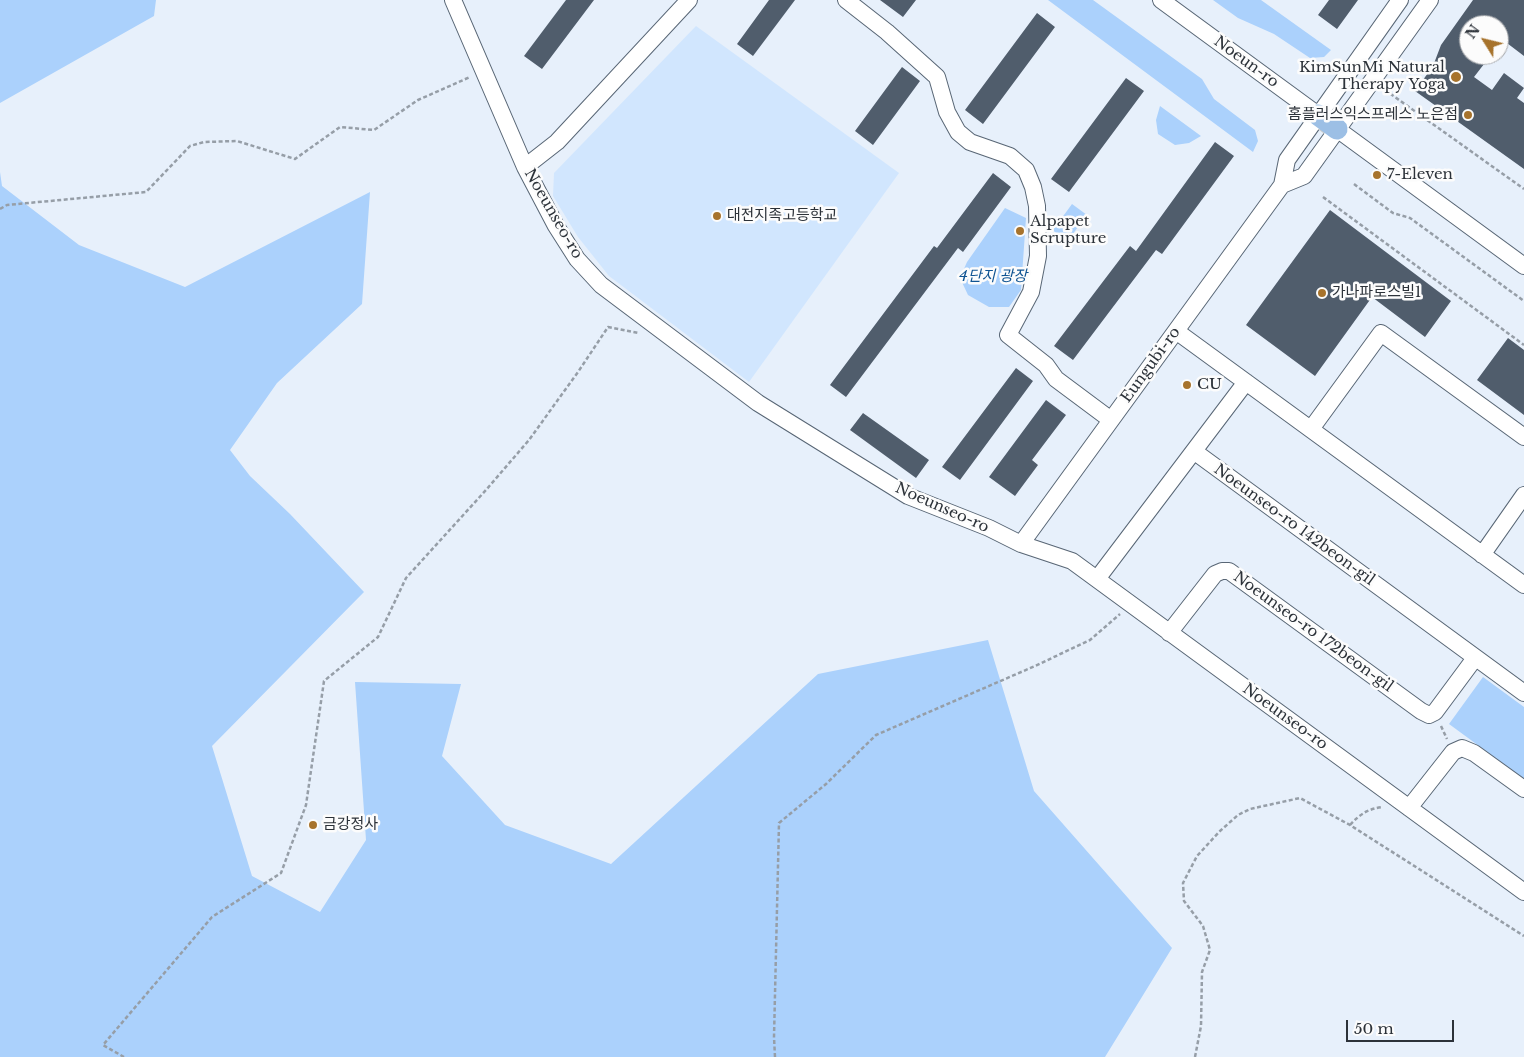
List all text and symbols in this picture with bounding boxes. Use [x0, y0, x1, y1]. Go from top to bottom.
north arrow [1459, 15, 1509, 65]
text: N [1462, 21, 1484, 42]
street label: Noeun-ro [1210, 33, 1282, 91]
place label: KimSunMi Natural Therapy Yoga [1299, 59, 1445, 94]
marker: KimSunMi Natural Therapy Yoga [1449, 70, 1463, 84]
place label: 홈플러스익스프레스 노은점 [1288, 106, 1458, 124]
marker: 홈플러스익스프레스 노은점 [1462, 109, 1474, 121]
street label: Noeunseo-ro [520, 166, 586, 262]
place label: 7-Eleven [1387, 166, 1453, 184]
marker: 7-Eleven [1371, 169, 1383, 181]
place label: 대전지족고등학교 [727, 207, 837, 225]
marker: 대전지족고등학교 [711, 210, 723, 222]
place label: Alpapet Scrupture [1030, 213, 1106, 248]
marker: Alpapet Scrupture [1014, 225, 1026, 237]
park label: 4단지 광장 [959, 268, 1027, 286]
place label: 가나파로스빌1 [1332, 284, 1421, 302]
marker: 가나파로스빌1 [1316, 287, 1328, 299]
street label: Eungubi-ro [1118, 324, 1184, 406]
place label: CU [1197, 376, 1222, 394]
marker: CU [1181, 379, 1193, 391]
street label: Noeunseo-ro 142beon-gil [1210, 461, 1378, 589]
street label: Noeunseo-ro [892, 479, 992, 537]
street label: Noeunseo-ro 172beon-gil [1230, 568, 1396, 696]
street label: Noeunseo-ro [1239, 680, 1331, 754]
place label: 금강정사 [323, 816, 378, 834]
marker: 금강정사 [307, 819, 319, 831]
scale bar [1349, 1010, 1456, 1042]
text: 50 m [1354, 1019, 1394, 1038]

